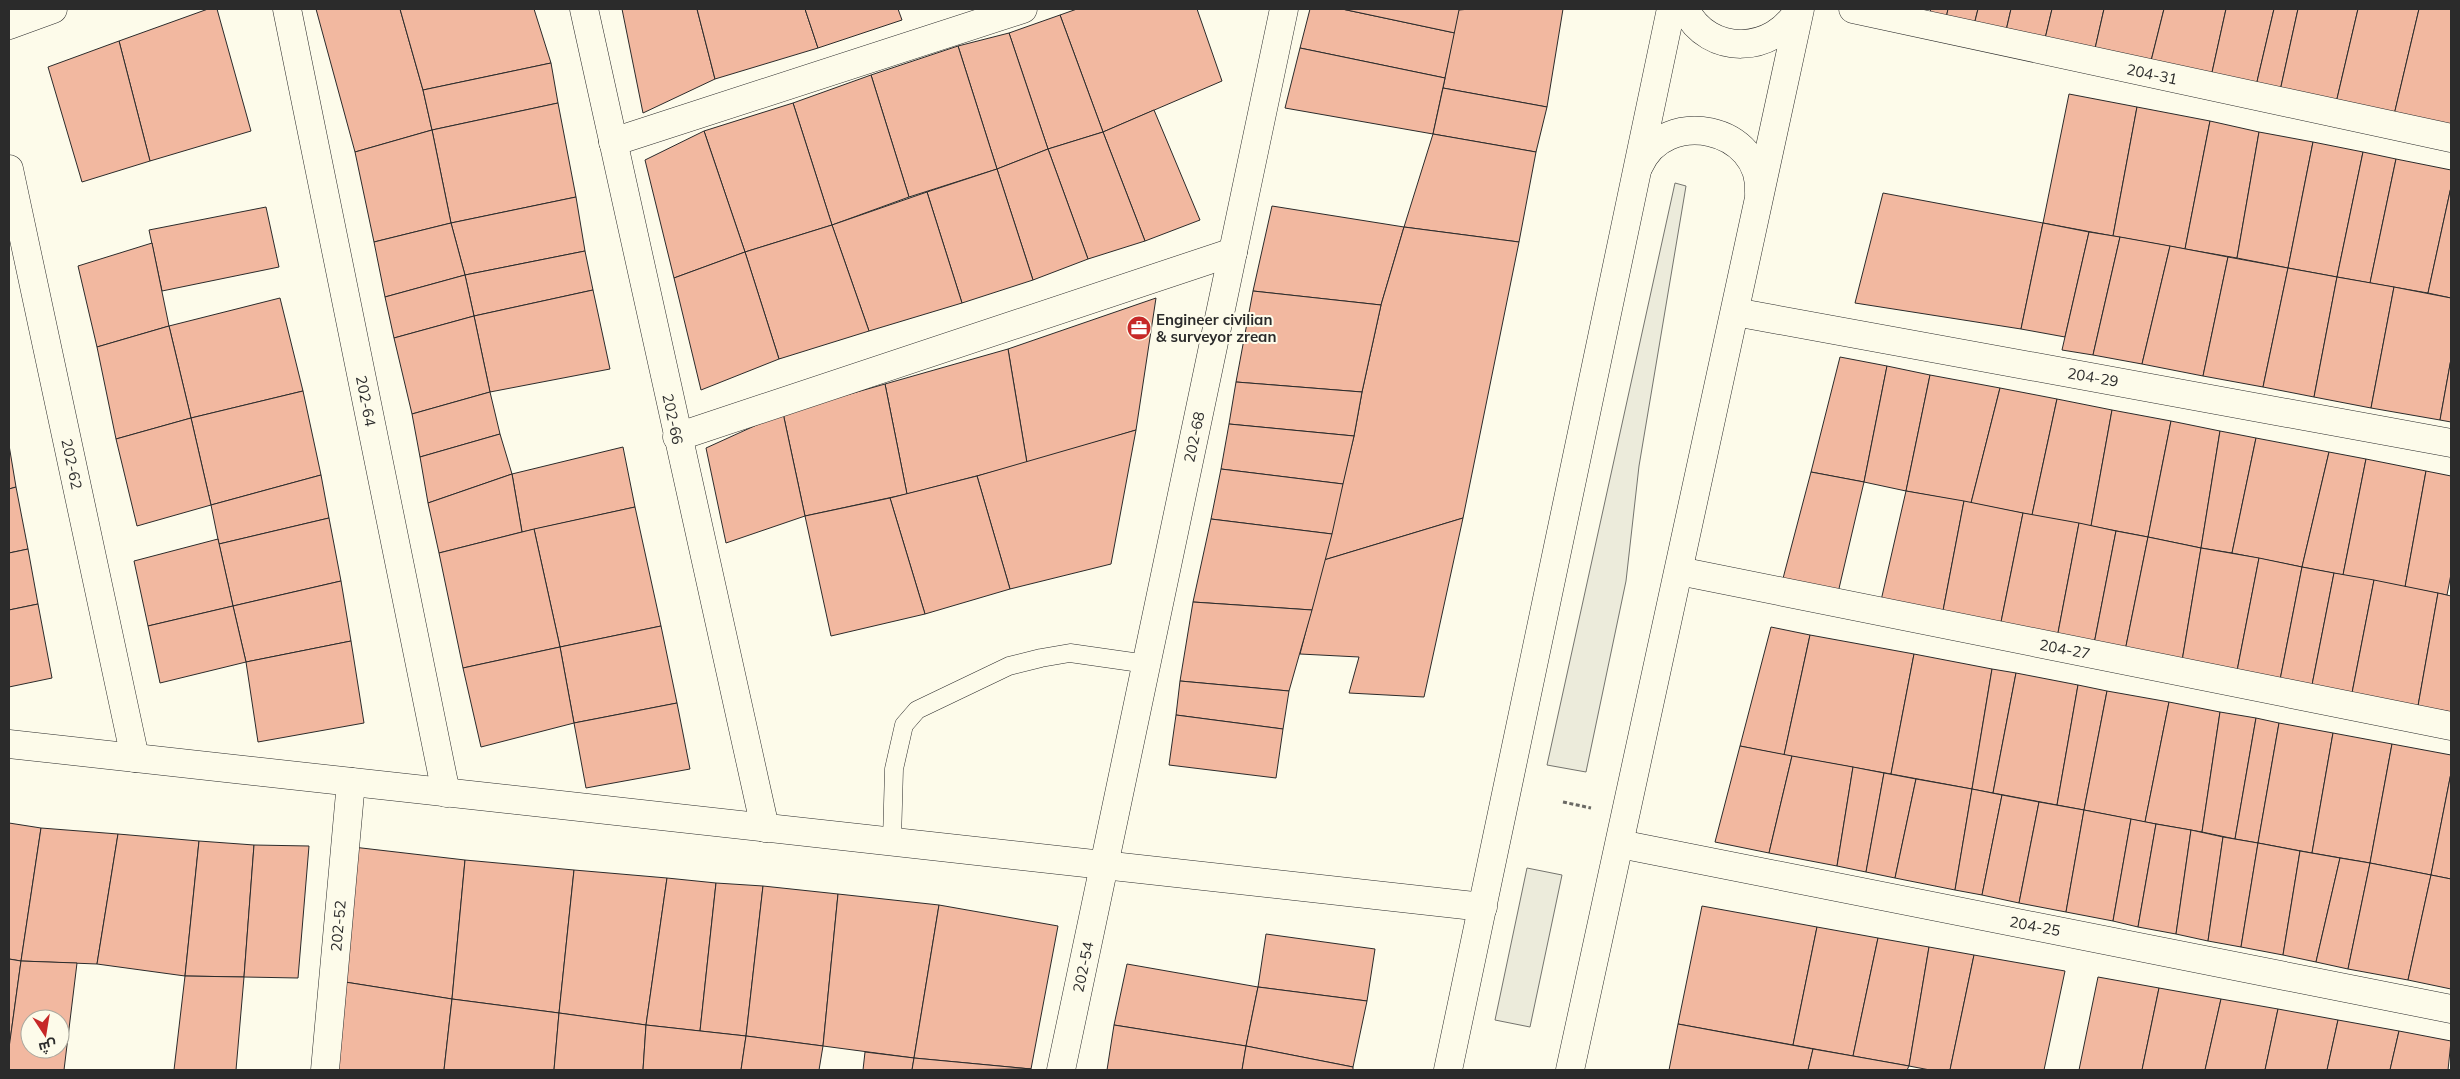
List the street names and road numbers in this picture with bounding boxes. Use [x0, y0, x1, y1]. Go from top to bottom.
street label: 204-31 [2125, 59, 2179, 89]
street label: 204-29 [2066, 363, 2120, 391]
street label: 202-64 [352, 374, 380, 428]
street label: 202-66 [658, 392, 688, 446]
street label: 202-68 [1179, 410, 1209, 464]
street label: 202-62 [57, 437, 87, 491]
street label: 204-27 [2038, 635, 2092, 663]
street label: 202-52 [326, 900, 350, 952]
street label: 204-25 [2008, 912, 2062, 940]
street label: 202-54 [1068, 940, 1098, 994]

